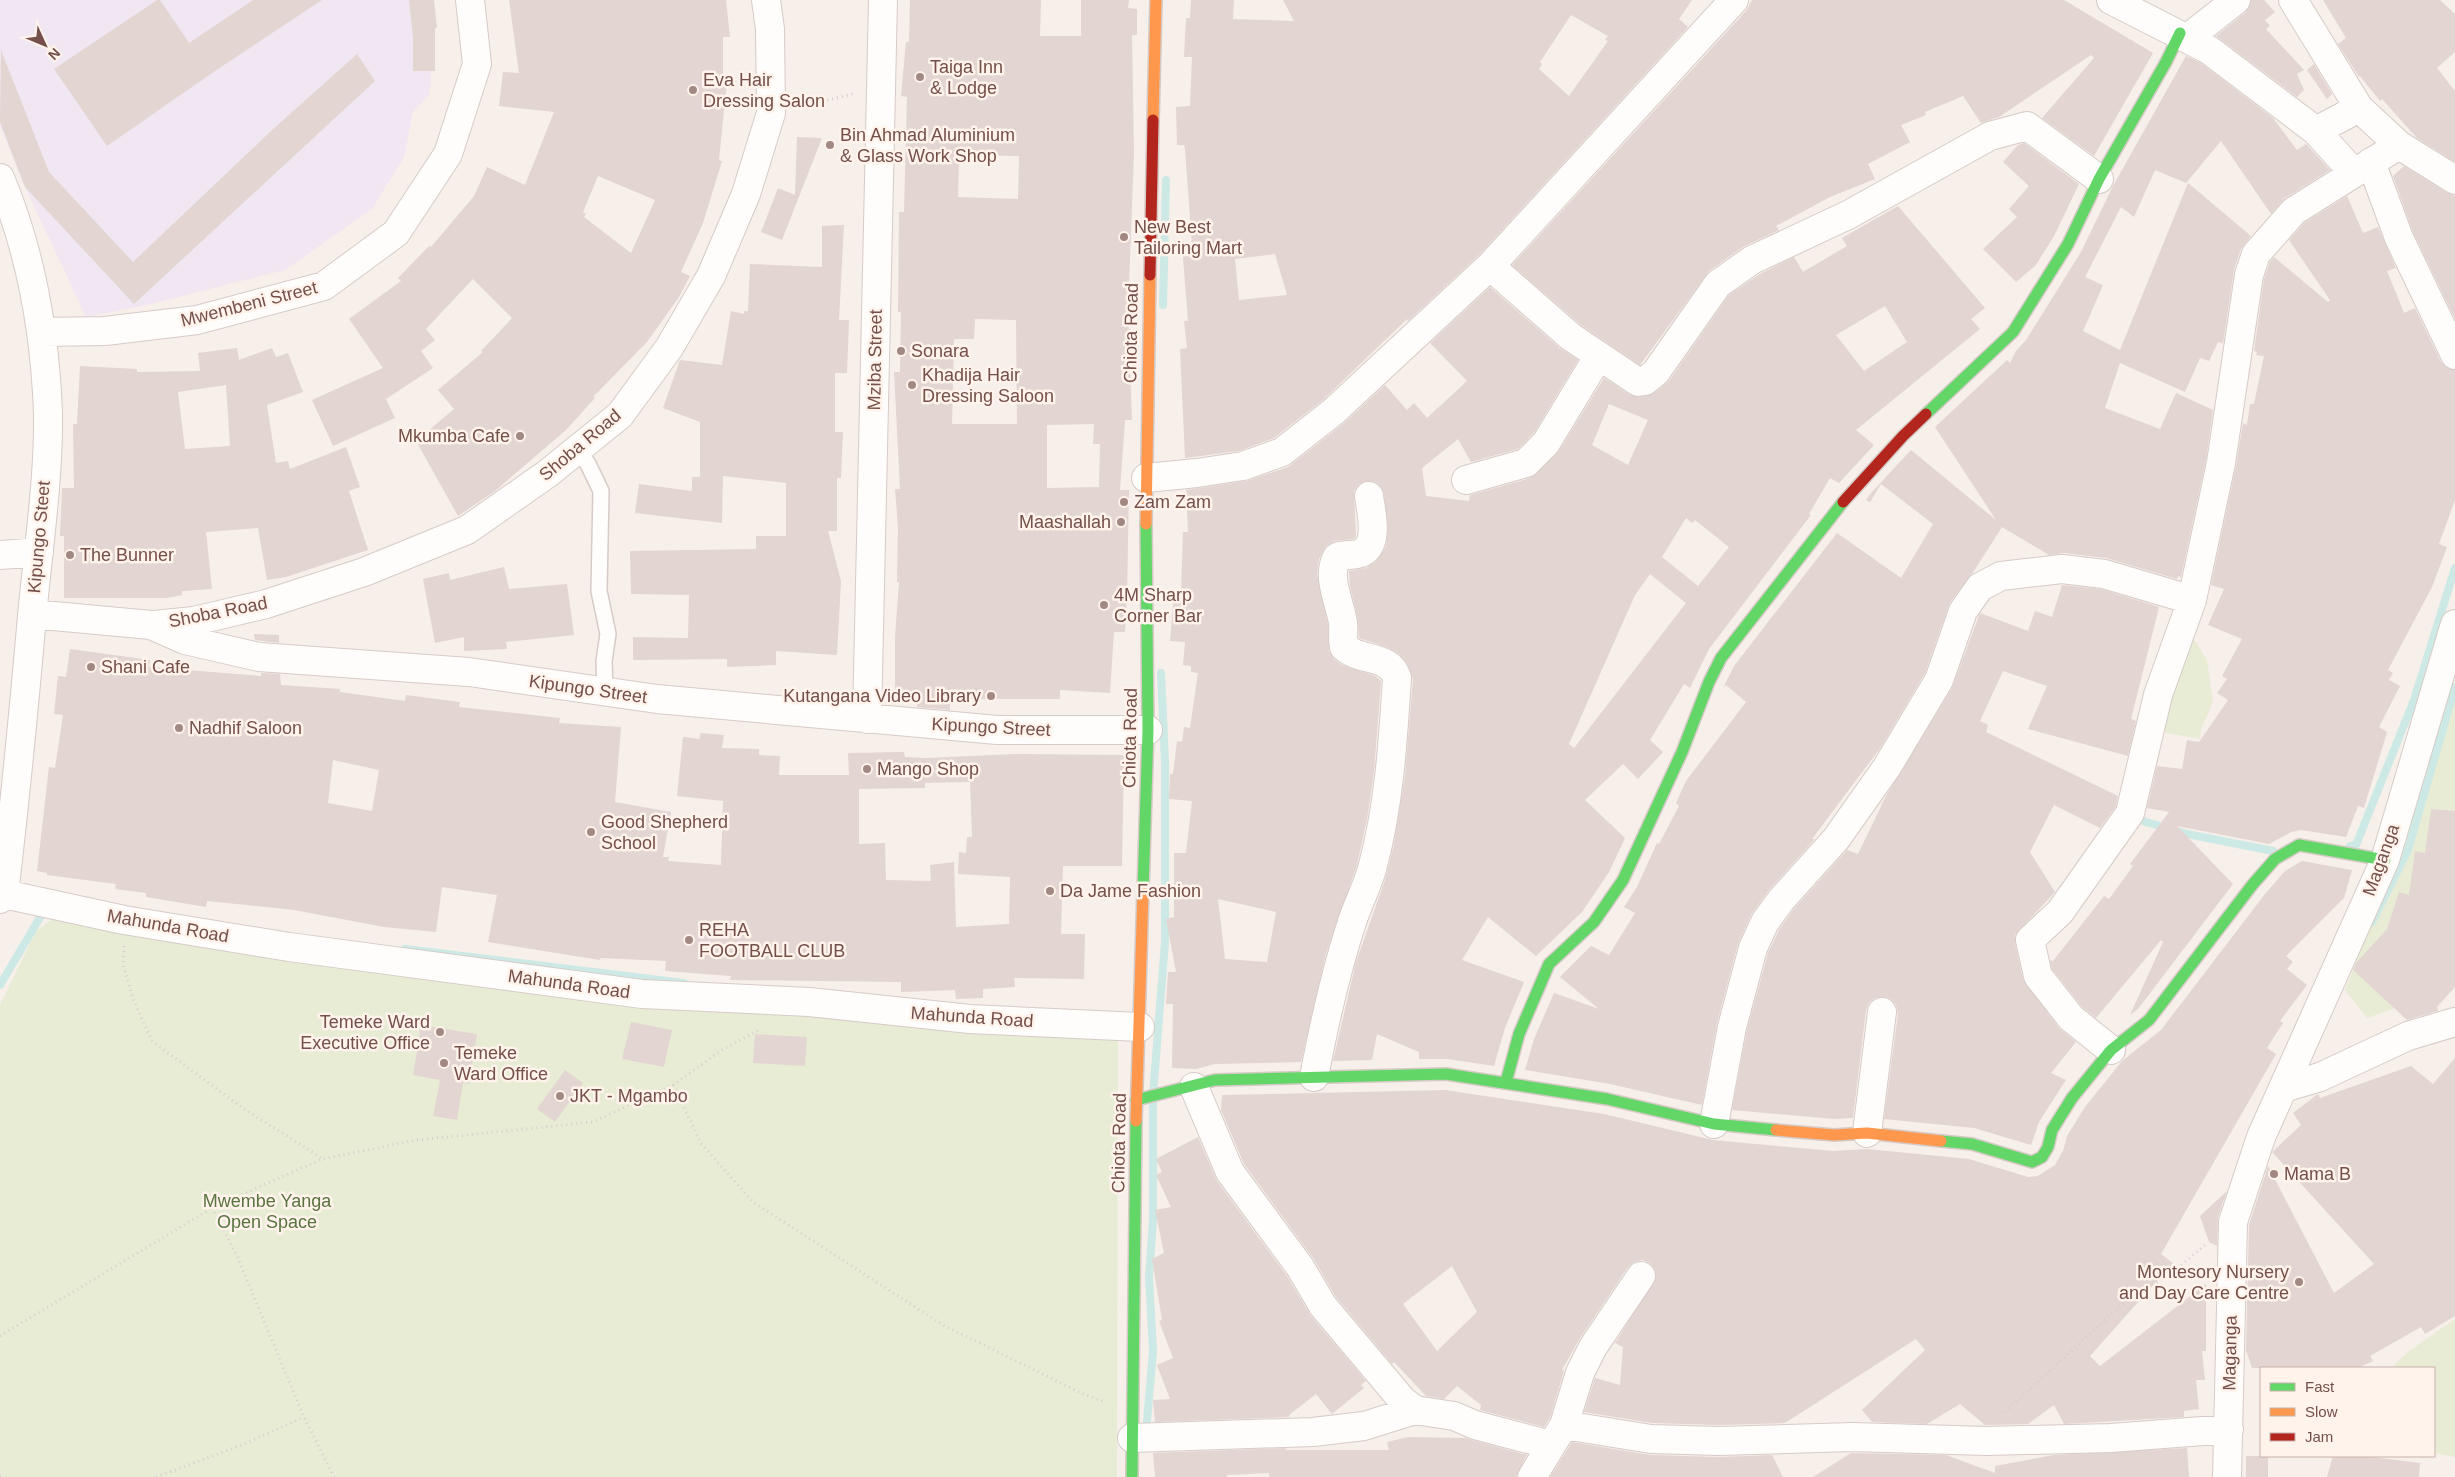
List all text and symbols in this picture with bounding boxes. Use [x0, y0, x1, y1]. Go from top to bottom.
north arrow [20, 20, 70, 70]
text: N [45, 45, 64, 63]
place label: Taiga Inn & Lodge [930, 57, 1003, 98]
place label: Eva Hair Dressing Salon [703, 70, 825, 111]
marker: Taiga Inn & Lodge [914, 71, 926, 83]
marker: Eva Hair Dressing Salon [687, 84, 699, 96]
place label: Bin Ahmad Aluminium & Glass Work Shop [840, 125, 1015, 166]
marker: Bin Ahmad Aluminium & Glass Work Shop [824, 139, 836, 151]
place label: New Best Tailoring Mart [1134, 217, 1242, 258]
marker: New Best Tailoring Mart [1118, 231, 1130, 243]
street label: Mwembeni Street [179, 277, 319, 331]
street label: Chiota Road [1120, 283, 1142, 383]
street label: Mziba Street [864, 309, 886, 411]
place label: Sonara [911, 341, 970, 361]
marker: Sonara [895, 345, 907, 357]
place label: Khadija Hair Dressing Saloon [922, 365, 1054, 406]
marker: Khadija Hair Dressing Saloon [906, 379, 918, 391]
street label: Shoba Road [535, 405, 625, 485]
place label: Mkumba Cafe [398, 426, 510, 446]
marker: Mkumba Cafe [514, 430, 526, 442]
street label: Kipungo Steet [24, 480, 54, 594]
place label: Zam Zam [1134, 492, 1211, 512]
marker: Zam Zam [1118, 496, 1130, 508]
place label: Maashallah [1019, 512, 1111, 532]
marker: Maashallah [1115, 516, 1127, 528]
place label: The Bunner [80, 545, 174, 565]
marker: The Bunner [64, 549, 76, 561]
place label: 4M Sharp Corner Bar [1114, 585, 1202, 626]
street label: Shoba Road [167, 593, 269, 631]
marker: 4M Sharp Corner Bar [1098, 599, 1110, 611]
place label: Shani Cafe [101, 657, 190, 677]
marker: Shani Cafe [85, 661, 97, 673]
street label: Kipungo Street [528, 671, 648, 707]
place label: Kutangana Video Library [783, 686, 981, 706]
street label: Chiota Road [1119, 688, 1141, 788]
marker: Kutangana Video Library [985, 690, 997, 702]
street label: Kipungo Street [931, 714, 1051, 740]
place label: Nadhif Saloon [189, 718, 302, 738]
marker: Nadhif Saloon [173, 722, 185, 734]
place label: Mango Shop [877, 759, 979, 779]
marker: Mango Shop [861, 763, 873, 775]
place label: Good Shepherd School [601, 812, 728, 853]
street label: Maganga [2359, 820, 2404, 899]
marker: Good Shepherd School [585, 826, 597, 838]
place label: Da Jame Fashion [1060, 881, 1201, 901]
marker: Da Jame Fashion [1044, 885, 1056, 897]
street label: Mahunda Road [106, 905, 230, 947]
place label: REHA FOOTBALL CLUB [699, 920, 845, 961]
marker: REHA FOOTBALL CLUB [683, 934, 695, 946]
street label: Mahunda Road [507, 966, 631, 1002]
street label: Mahunda Road [910, 1003, 1034, 1031]
place label: Temeke Ward Executive Office [300, 1012, 430, 1053]
marker: Temeke Ward Executive Office [434, 1026, 446, 1038]
place label: Temeke Ward Office [454, 1043, 548, 1084]
marker: Temeke Ward Office [438, 1057, 450, 1069]
place label: JKT - Mgambo [570, 1086, 688, 1106]
marker: JKT - Mgambo [554, 1090, 566, 1102]
street label: Chiota Road [1108, 1093, 1130, 1193]
place label: Mama B [2284, 1164, 2351, 1184]
marker: Mama B [2268, 1168, 2280, 1180]
park label: Mwembe Yanga Open Space [203, 1191, 332, 1232]
place label: Montesory Nursery and Day Care Centre [2119, 1262, 2289, 1303]
marker: Montesory Nursery and Day Care Centre [2293, 1276, 2305, 1288]
street label: Maganga [2219, 1314, 2241, 1391]
legend [2260, 1367, 2435, 1457]
text: Fast [2305, 1378, 2335, 1395]
text: Slow [2305, 1403, 2338, 1420]
text: Jam [2305, 1428, 2333, 1445]

